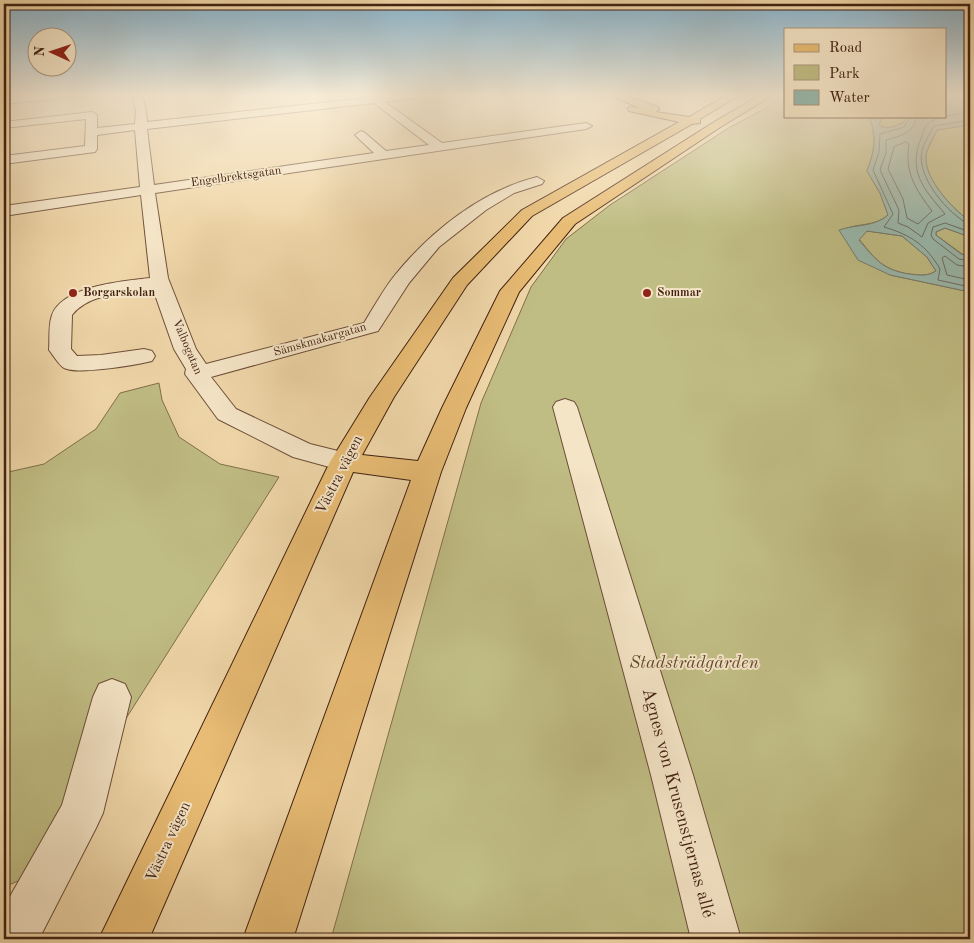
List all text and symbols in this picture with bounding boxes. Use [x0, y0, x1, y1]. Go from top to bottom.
north arrow [28, 28, 78, 78]
legend [784, 28, 946, 118]
text: Road [829, 41, 863, 56]
text: N [33, 45, 47, 57]
text: Park [829, 67, 860, 82]
text: Water [829, 91, 870, 106]
street label: Engelbrektsgatan [190, 165, 283, 189]
marker: Borgarskolan [67, 287, 79, 299]
place label: Borgarskolan [83, 287, 155, 299]
marker: Sommar [641, 287, 653, 299]
place label: Sommar [657, 287, 701, 299]
street label: Valbogatan [170, 318, 204, 377]
street label: Sämskmakargatan [272, 321, 368, 359]
street label: Västra vägen [314, 433, 366, 517]
park label: Stadsträdgården [629, 654, 759, 672]
street label: Agnes von Krusenstjernas allé [639, 686, 717, 920]
street label: Västra vägen [144, 800, 194, 884]

